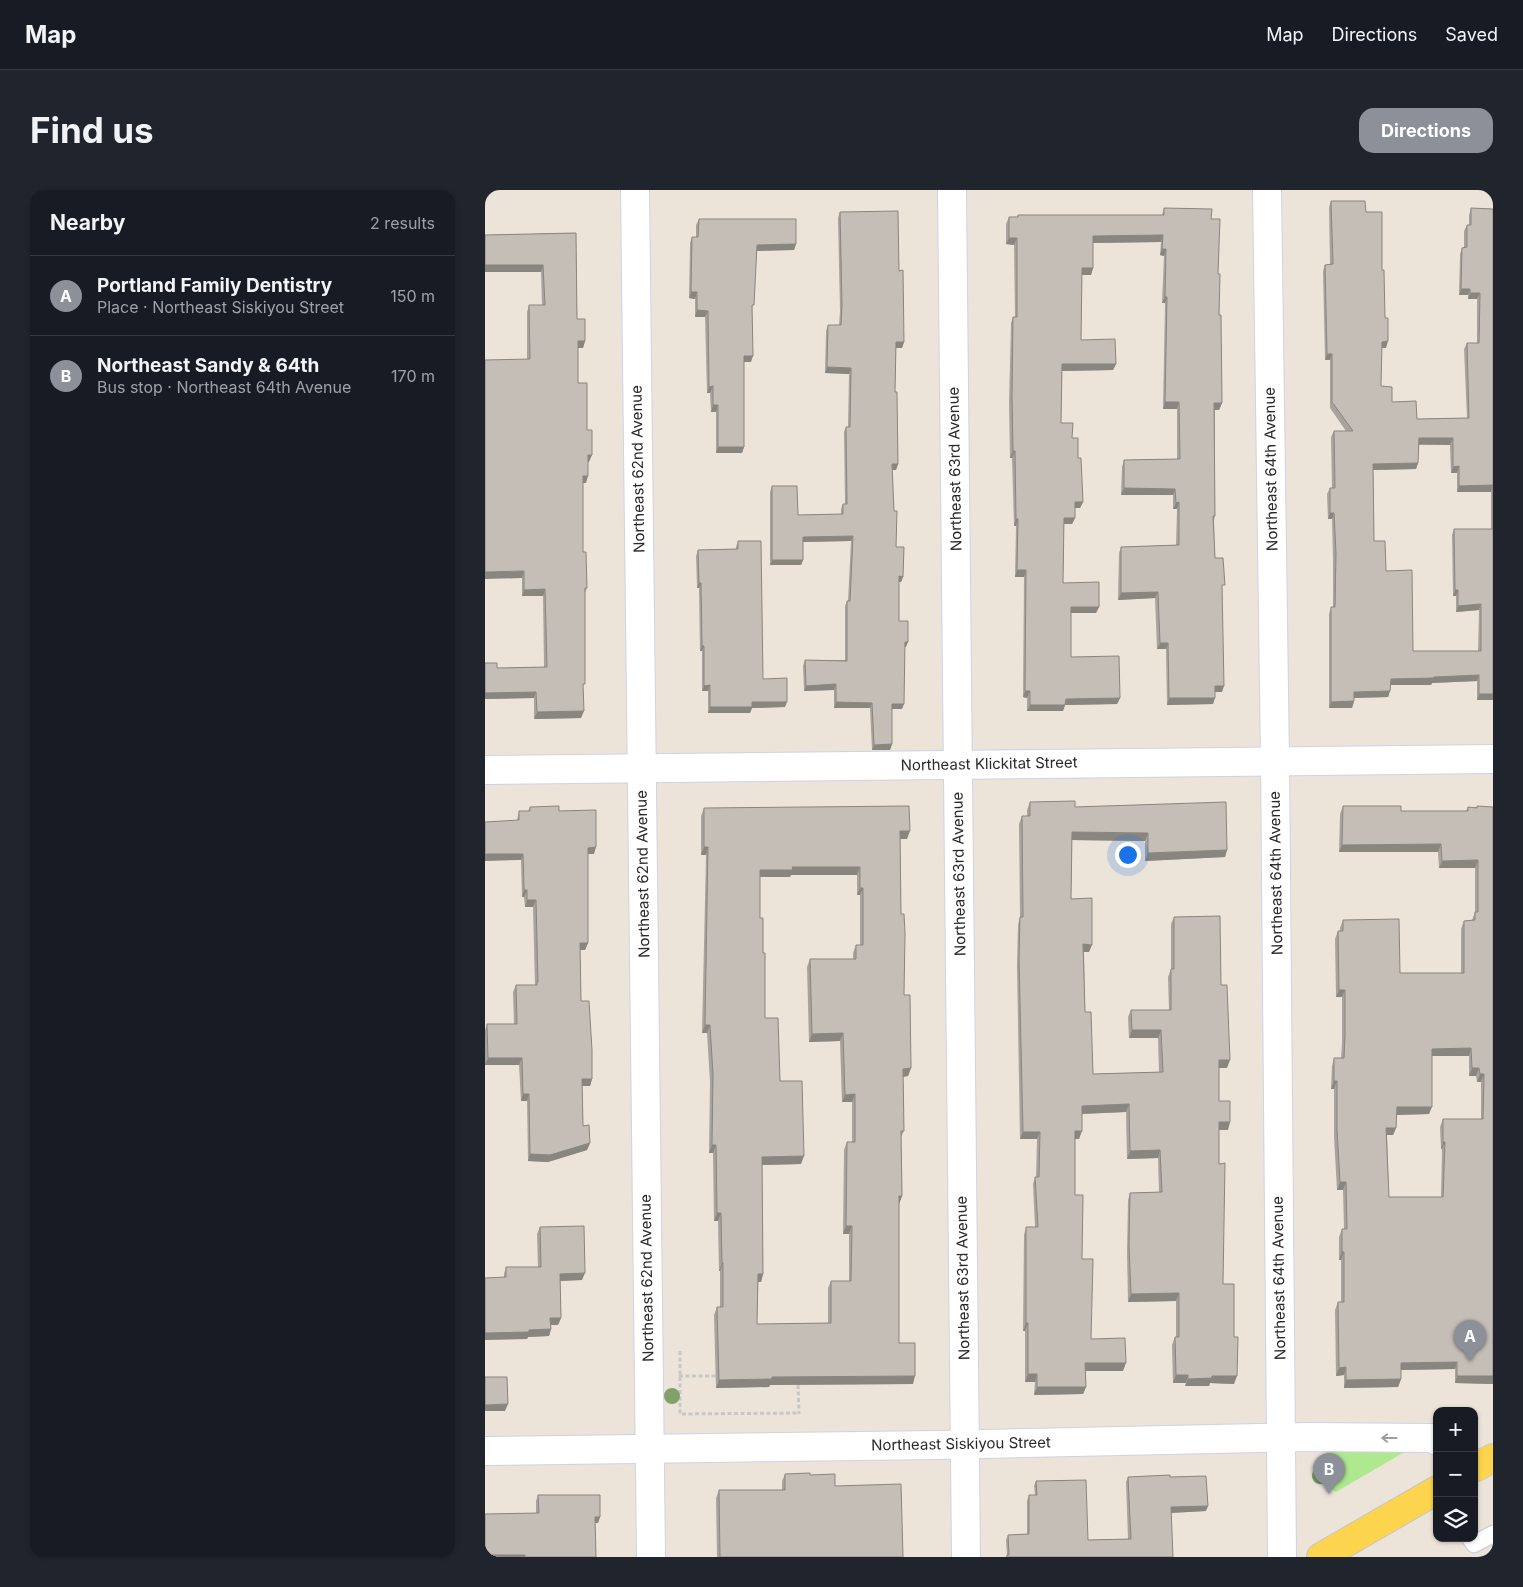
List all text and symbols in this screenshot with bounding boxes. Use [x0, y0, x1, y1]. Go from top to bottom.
text: Map [25, 20, 76, 49]
text: Map [1266, 24, 1304, 45]
text: Directions [1332, 24, 1417, 45]
text: Saved [1445, 24, 1498, 45]
button: Directions [1359, 108, 1493, 153]
text: Find us [30, 109, 154, 151]
text: Nearby [50, 210, 125, 235]
text: 2 results [370, 213, 435, 233]
text: Portland Family Dentistry [97, 274, 332, 297]
text: A [60, 286, 72, 306]
text: 150 m [390, 286, 435, 306]
text: Place · Northeast Siskiyou Street [97, 297, 344, 317]
text: Northeast Sandy & 64th [97, 354, 319, 377]
text: B [61, 366, 71, 386]
text: 170 m [391, 366, 435, 386]
text: Bus stop · Northeast 64th Avenue [97, 377, 351, 397]
street label: Northeast 62nd Avenue [627, 385, 648, 553]
street label: Northeast 63rd Avenue [944, 387, 965, 551]
street label: Northeast 64th Avenue [1260, 387, 1281, 551]
street label: Northeast Klickitat Street [900, 752, 1078, 775]
street label: Northeast 62nd Avenue [632, 790, 653, 958]
street label: Northeast 64th Avenue [1265, 791, 1286, 955]
street label: Northeast 63rd Avenue [948, 792, 969, 956]
your location [1115, 842, 1141, 868]
street label: Northeast 62nd Avenue [636, 1194, 657, 1362]
street label: Northeast 63rd Avenue [952, 1196, 973, 1360]
street label: Northeast 64th Avenue [1268, 1196, 1289, 1360]
pin: A [1454, 1320, 1486, 1361]
map controls [1433, 1407, 1478, 1542]
button: + [1433, 1407, 1478, 1452]
street label: Northeast Siskiyou Street [871, 1432, 1051, 1455]
one-way arrow [1381, 1433, 1398, 1443]
button: − [1433, 1452, 1478, 1497]
pin: B [1313, 1453, 1345, 1494]
button: layers [1433, 1497, 1478, 1542]

